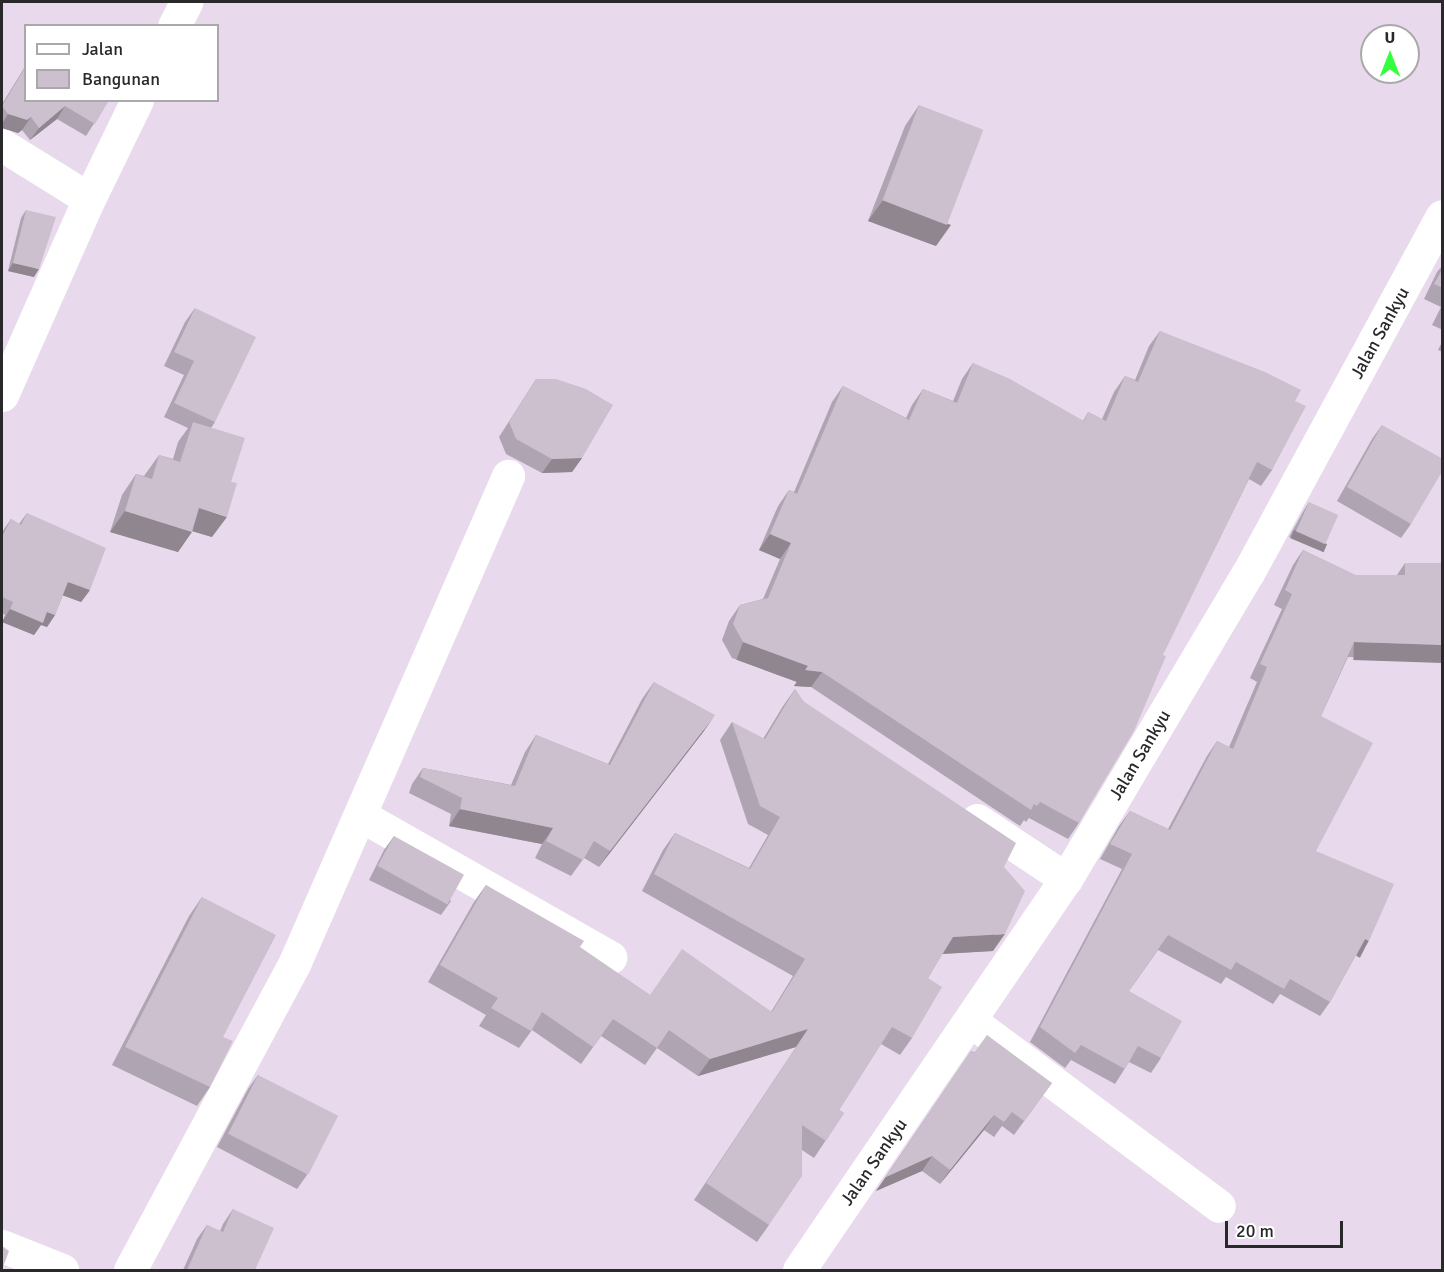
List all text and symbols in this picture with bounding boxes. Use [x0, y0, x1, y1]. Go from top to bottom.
legend [24, 24, 219, 102]
north arrow [1360, 24, 1420, 84]
text: U [1385, 28, 1395, 48]
text: Jalan [82, 38, 123, 60]
text: Bangunan [82, 68, 160, 90]
street label: Jalan Sankyu [1346, 284, 1414, 382]
street label: Jalan Sankyu [1105, 706, 1175, 804]
street label: Jalan Sankyu [836, 1114, 912, 1210]
scale bar [1228, 1209, 1346, 1247]
text: 20 m [1236, 1220, 1274, 1242]

